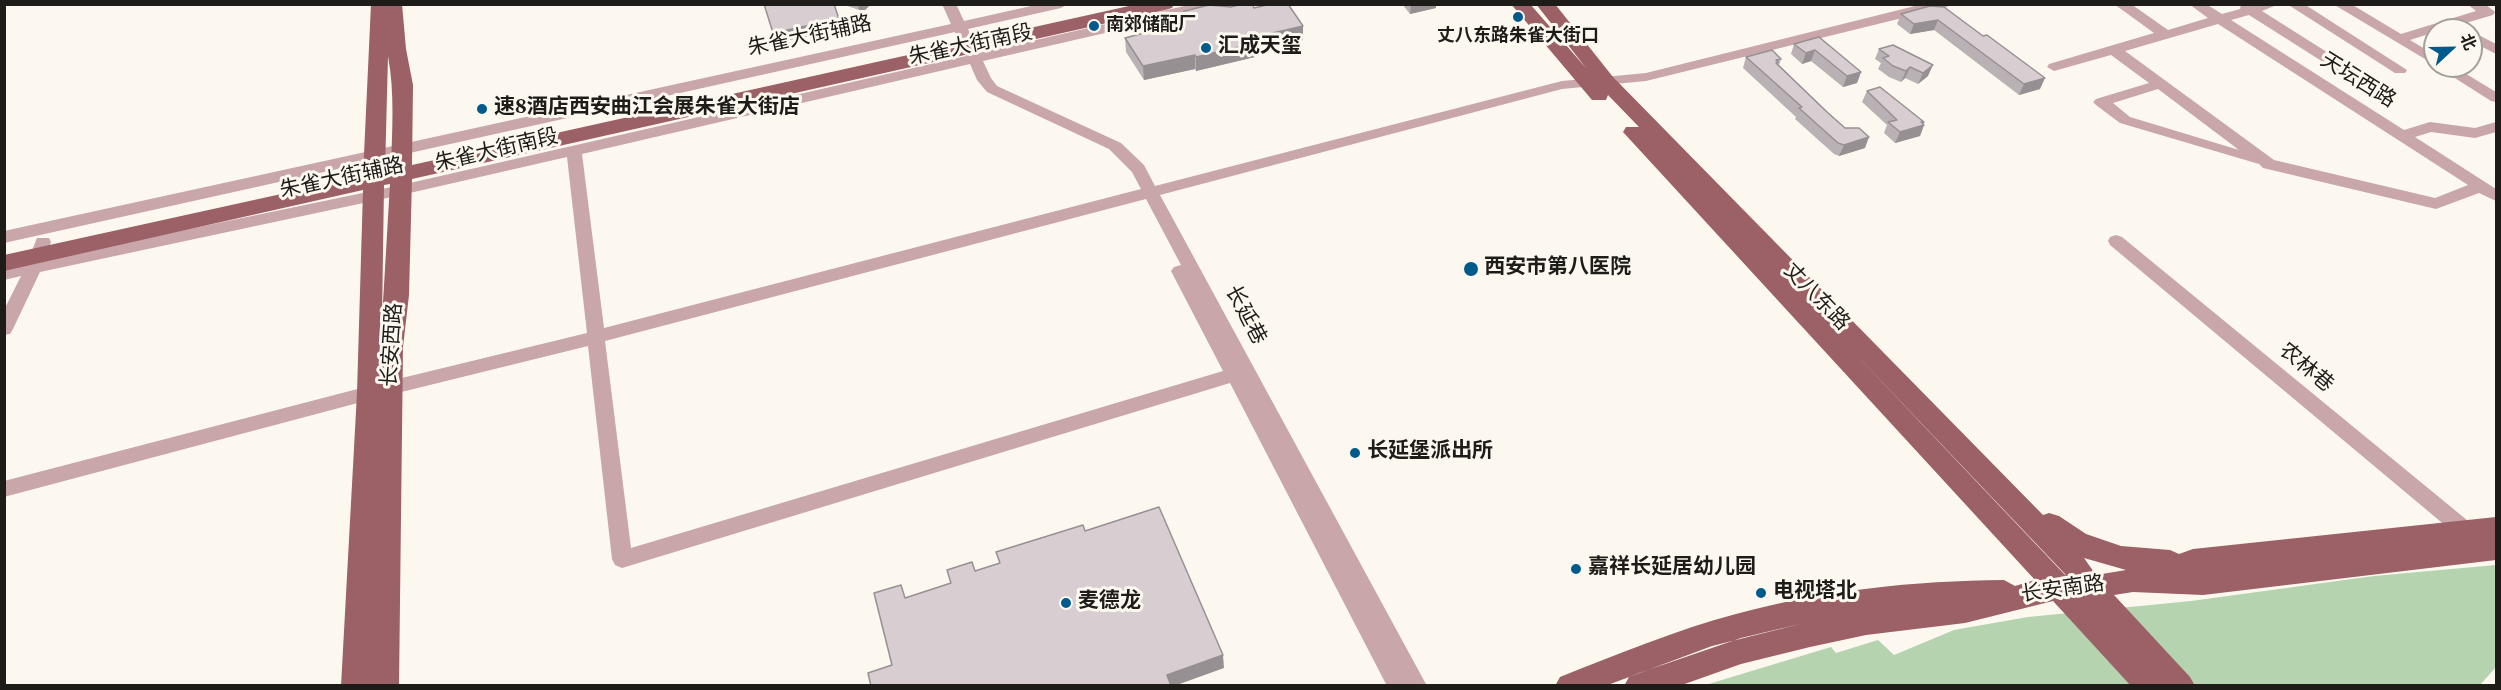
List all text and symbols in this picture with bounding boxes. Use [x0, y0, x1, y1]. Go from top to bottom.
marker: 丈八东路朱雀大街口 [1511, 10, 1525, 24]
street label: 朱雀大街辅路 [746, 13, 874, 63]
place label: 南郊储配厂 [1106, 15, 1196, 37]
north arrow [2423, 18, 2483, 78]
marker: 南郊储配厂 [1087, 19, 1101, 33]
street label: 朱雀大街南段 [907, 22, 1035, 72]
place label: 丈八东路朱雀大街口 [1437, 26, 1599, 48]
text: 北 [2454, 30, 2482, 54]
place label: 汇成天玺 [1218, 35, 1302, 61]
marker: 汇成天玺 [1199, 41, 1213, 55]
street label: 天坛西路 [2315, 49, 2399, 115]
place label: 速8酒店西安曲江会展朱雀大街店 [494, 96, 800, 122]
marker: 速8酒店西安曲江会展朱雀大街店 [475, 102, 489, 116]
street label: 朱雀大街南段 [433, 126, 561, 178]
street label: 朱雀大街辅路 [278, 155, 406, 205]
place label: 西安市第八医院 [1484, 256, 1631, 282]
street label: 丈八东路 [1777, 259, 1853, 337]
marker: 西安市第八医院 [1462, 260, 1480, 278]
street label: 长延巷 [1218, 282, 1270, 350]
street label: 长安西路 [379, 302, 409, 388]
street label: 农林巷 [2273, 339, 2337, 399]
place label: 长延堡派出所 [1367, 440, 1493, 466]
marker: 长延堡派出所 [1348, 446, 1362, 460]
place label: 嘉祥长延居幼儿园 [1588, 556, 1756, 582]
marker: 嘉祥长延居幼儿园 [1569, 562, 1583, 576]
street label: 长安南路 [2020, 573, 2106, 609]
place label: 电视塔北 [1773, 580, 1857, 606]
marker: 电视塔北 [1754, 586, 1768, 600]
place label: 麦德龙 [1078, 590, 1141, 616]
marker: 麦德龙 [1059, 596, 1073, 610]

